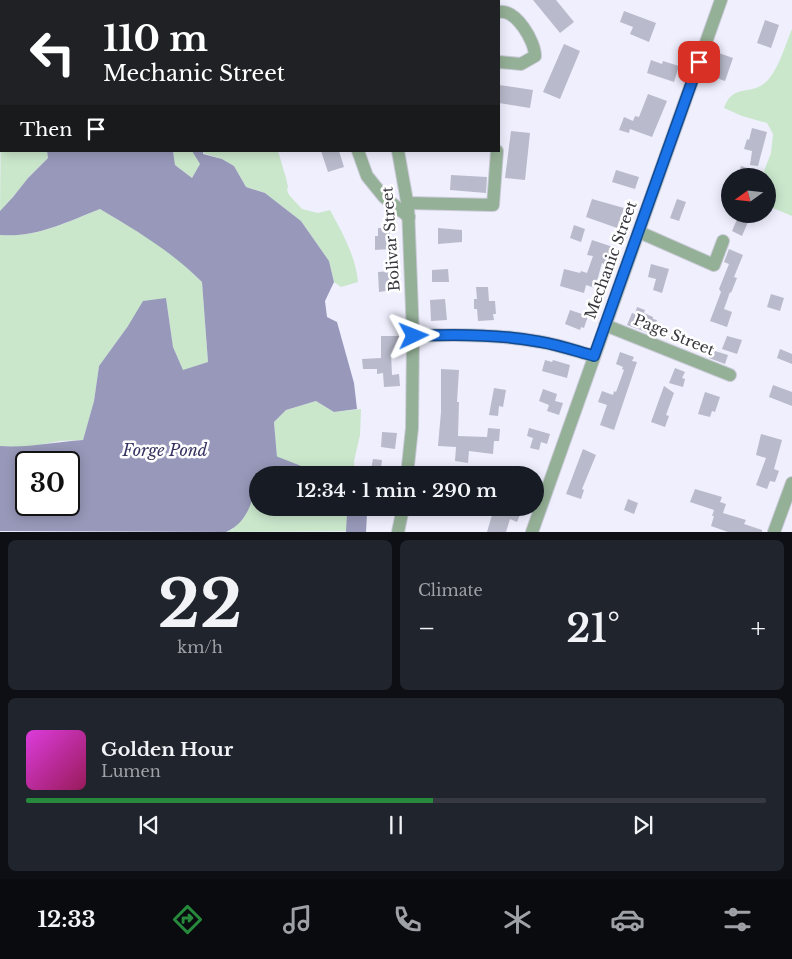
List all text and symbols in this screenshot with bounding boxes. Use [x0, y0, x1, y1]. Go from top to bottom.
text: 110 m [103, 17, 208, 60]
icon: left [20, 20, 85, 85]
pin [678, 41, 720, 83]
icon: arrive [685, 48, 713, 76]
text: Mechanic Street [103, 60, 285, 87]
icon: arrive [82, 115, 110, 143]
text: Then [20, 118, 72, 141]
north arrow [721, 168, 776, 222]
map controls [721, 168, 776, 223]
street label: Bolivar Street [377, 186, 404, 292]
street label: Mechanic Street [580, 198, 641, 321]
position arrow [387, 309, 439, 361]
street label: Page Street [631, 310, 718, 359]
water label: Forge Pond [122, 440, 208, 460]
speed limit sign: 30 [15, 451, 80, 516]
text: 12:34 · 1 min · 290 m [296, 479, 497, 502]
text: 22 [158, 564, 242, 645]
text: Climate [418, 580, 483, 600]
text: 21° [566, 605, 620, 652]
text: − [418, 611, 436, 646]
text: + [751, 611, 766, 646]
text: km/h [177, 637, 223, 657]
text: Golden Hour [101, 738, 233, 761]
text: Lumen [101, 761, 161, 781]
icon: previous [135, 811, 163, 839]
icon: pause [382, 811, 410, 839]
icon: next [629, 811, 657, 839]
icon: directions [170, 902, 205, 937]
icon: music [280, 902, 315, 937]
icon: phone [390, 902, 425, 937]
icon: climate [500, 902, 535, 937]
icon: car [610, 902, 645, 937]
icon: filters [720, 902, 755, 937]
text: 12:33 [37, 906, 96, 933]

